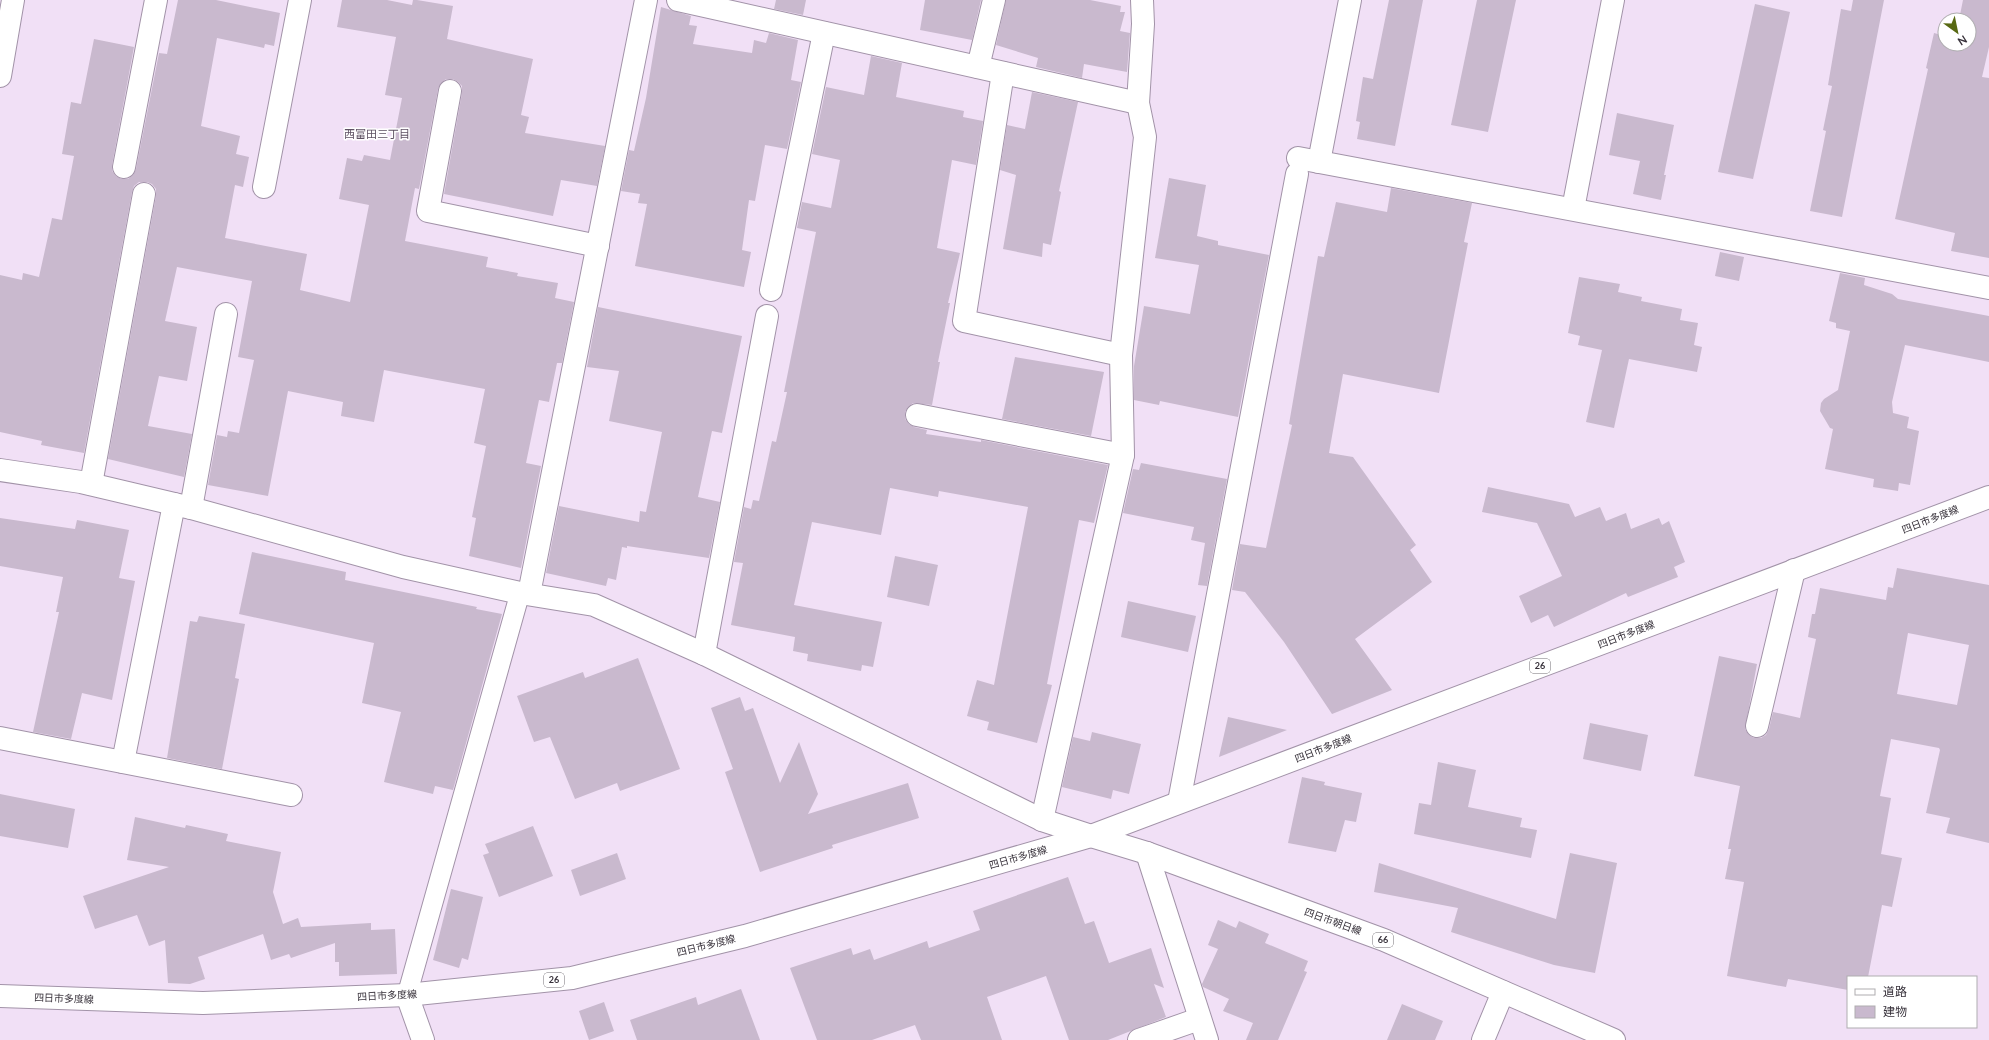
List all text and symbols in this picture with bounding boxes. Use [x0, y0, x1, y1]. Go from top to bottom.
north arrow [1937, 12, 1977, 52]
text: N [1956, 33, 1970, 49]
district label: 西富田三丁目 [344, 127, 410, 140]
street label: 四日市多度線 [1900, 503, 1960, 535]
street label: 四日市多度線 [1596, 618, 1656, 650]
road number: 26 [1530, 659, 1550, 673]
street label: 四日市多度線 [1293, 732, 1353, 764]
street label: 四日市多度線 [988, 843, 1048, 871]
street label: 四日市朝日線 [1303, 905, 1363, 937]
street label: 四日市多度線 [675, 932, 737, 958]
road number: 66 [1373, 933, 1393, 947]
road number: 26 [544, 973, 564, 987]
legend [1847, 976, 1977, 1028]
text: 道路 [1883, 984, 1907, 999]
street label: 四日市多度線 [357, 987, 417, 1003]
street label: 四日市多度線 [34, 991, 94, 1005]
text: 建物 [1883, 1004, 1907, 1019]

